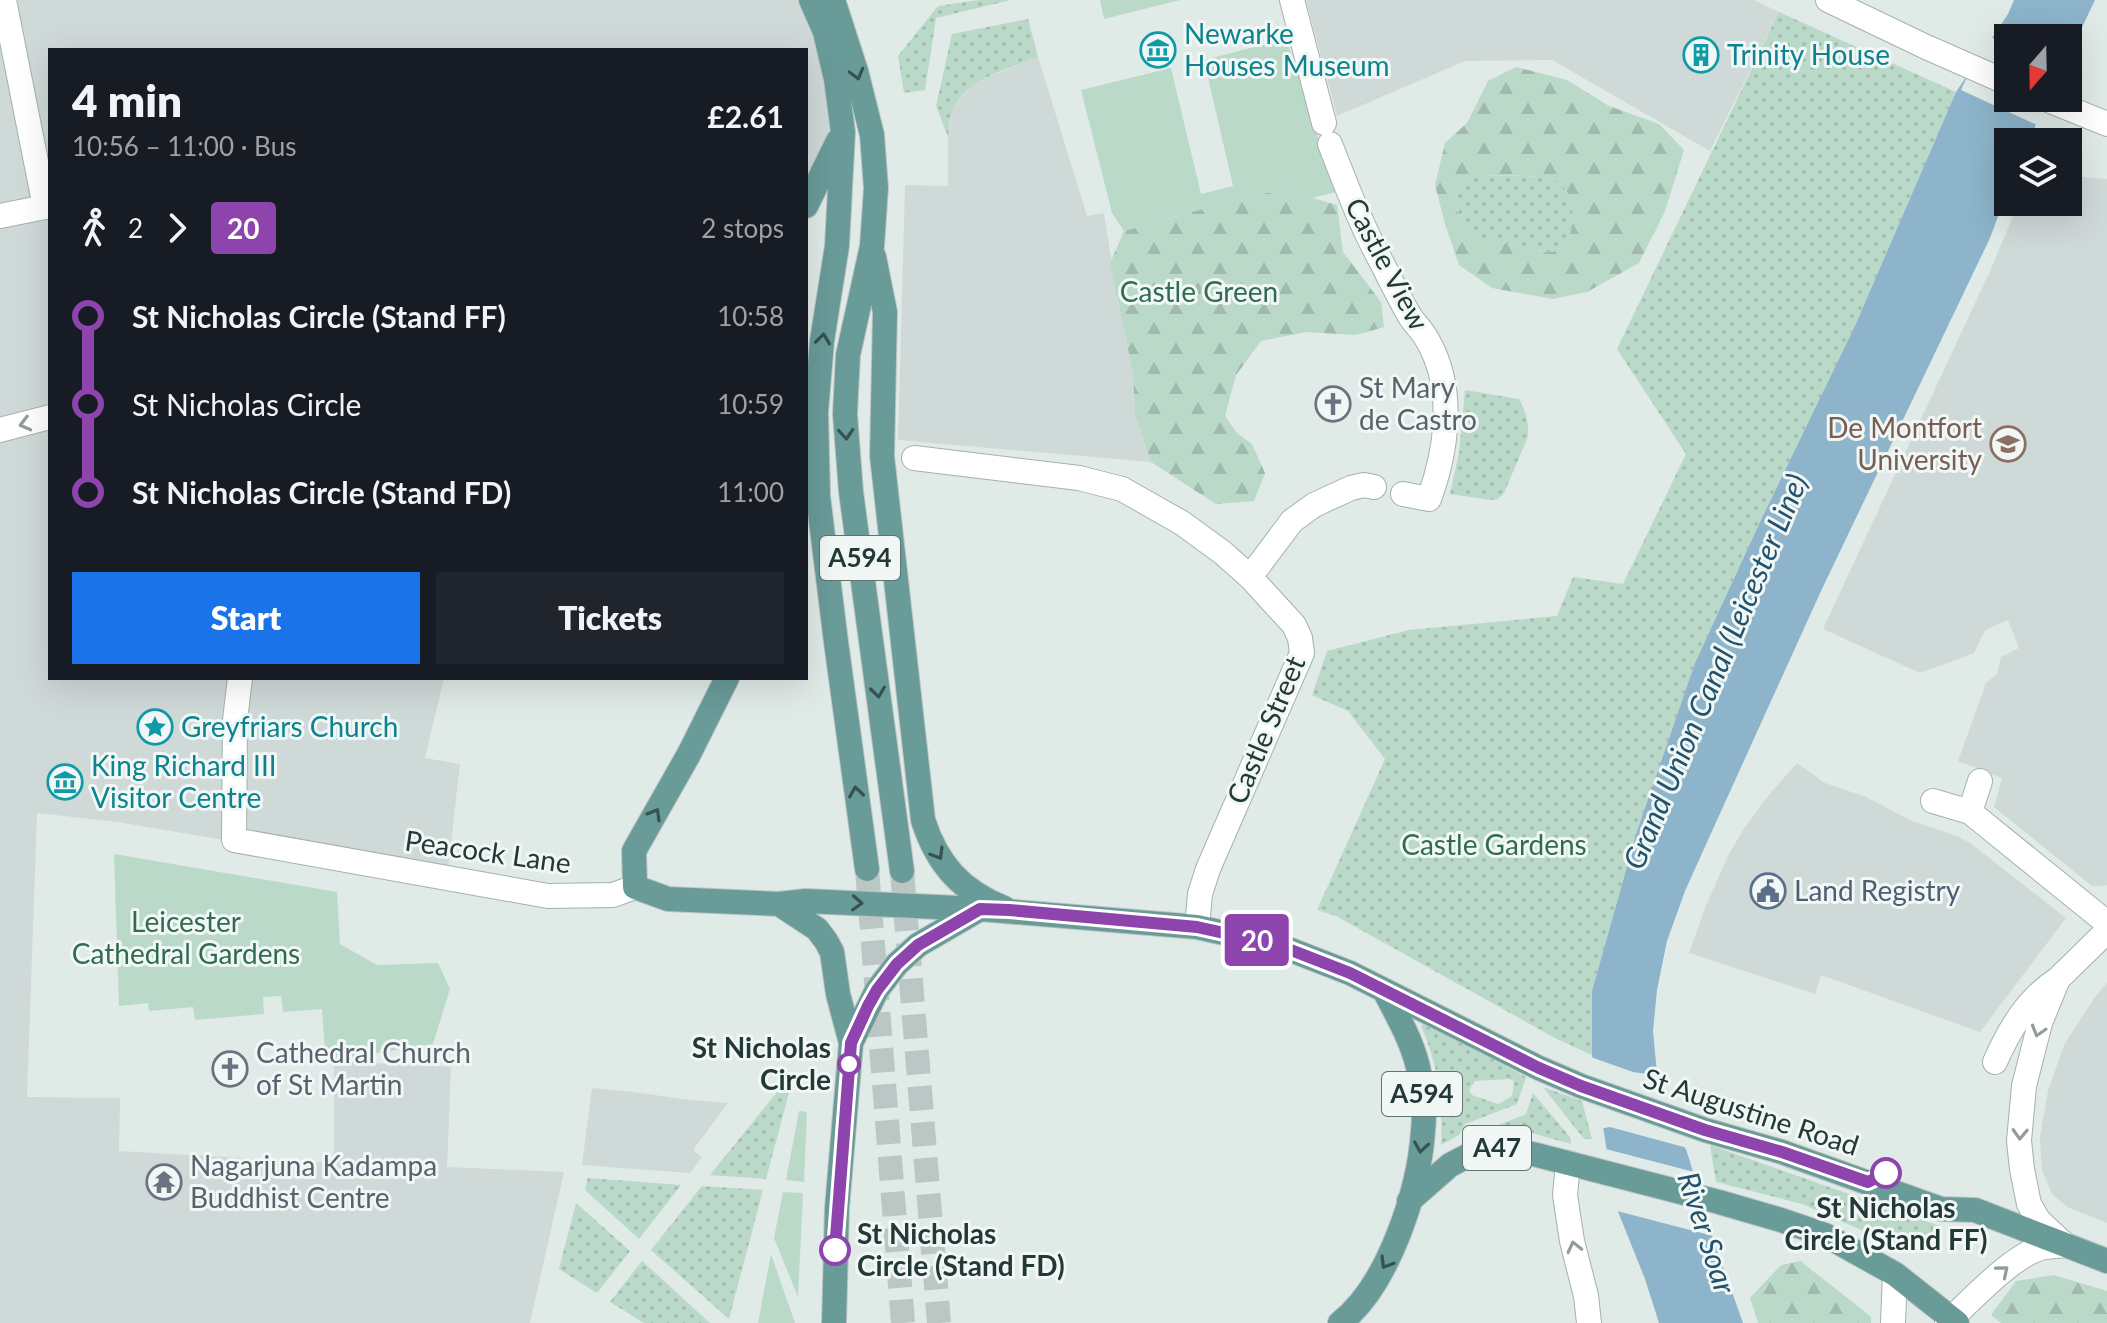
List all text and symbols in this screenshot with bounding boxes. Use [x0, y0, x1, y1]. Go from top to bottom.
place label: Newarke Houses Museum [1184, 16, 1390, 82]
north arrow [1994, 24, 2082, 112]
map controls [1994, 24, 2082, 216]
museum icon: Newarke Houses Museum [1139, 31, 1177, 69]
building icon: Trinity House [1682, 36, 1720, 74]
place label: Trinity House [1727, 37, 1890, 71]
one-way arrow [848, 67, 864, 81]
text: 4 min [72, 74, 182, 126]
text: £2.61 [707, 98, 784, 134]
button: layers [1994, 128, 2082, 216]
text: 10:56 – 11:00 · Bus [72, 130, 296, 162]
street label: Castle View [1339, 192, 1437, 335]
icon: walk [72, 206, 116, 250]
icon: forward [155, 206, 199, 250]
text: 20 [227, 211, 260, 245]
text: 2 [128, 212, 143, 244]
text: 2 stops [701, 212, 784, 244]
park label: Castle Green [1120, 274, 1278, 308]
text: St Nicholas Circle (Stand FF) [132, 298, 506, 334]
text: 10:58 [717, 300, 784, 332]
one-way arrow [814, 332, 831, 345]
place label: St Mary de Castro [1359, 370, 1477, 436]
church icon: St Mary de Castro [1314, 385, 1352, 423]
text: St Nicholas Circle [132, 386, 361, 422]
text: 10:59 [717, 388, 784, 420]
place label: De Montfort University [1827, 410, 1983, 476]
one-way arrow [19, 414, 32, 431]
school or university icon: De Montfort University [1989, 425, 2027, 463]
one-way arrow [838, 428, 855, 441]
water label: Grand Union Canal (Leicester Line) [1614, 468, 1814, 874]
text: St Nicholas Circle (Stand FD) [132, 474, 511, 510]
text: 11:00 [717, 476, 784, 508]
road number: A594 [820, 536, 900, 580]
button: Start [72, 572, 420, 664]
button: Tickets [436, 572, 784, 664]
street label: Castle Street [1219, 651, 1311, 809]
one-way arrow [869, 685, 886, 699]
place icon: Greyfriars Church [136, 708, 174, 746]
place label: Greyfriars Church [181, 709, 398, 743]
place label: King Richard III Visitor Centre [91, 748, 277, 814]
museum icon: King Richard III Visitor Centre [46, 763, 84, 801]
one-way arrow [848, 785, 865, 799]
one-way arrow [645, 808, 661, 823]
street label: Peacock Lane [403, 823, 573, 879]
park label: Castle Gardens [1401, 827, 1587, 861]
one-way arrow [928, 845, 943, 860]
public building icon: Land Registry [1749, 872, 1787, 910]
place label: Land Registry [1794, 873, 1961, 907]
one-way arrow [851, 895, 864, 912]
park label: Leicester Cathedral Gardens [72, 904, 300, 970]
line badge: 20 [1221, 914, 1293, 966]
text: 20 [1241, 923, 1273, 957]
one-way arrow [2031, 1024, 2047, 1038]
place label: St Nicholas Circle [692, 1030, 831, 1096]
place label: Cathedral Church of St Martin [256, 1035, 471, 1101]
church icon: Cathedral Church of St Martin [211, 1050, 249, 1088]
marker: St Nicholas Circle [838, 1053, 860, 1075]
street label: St Augustine Road [1639, 1060, 1863, 1162]
road number: A594 [1382, 1072, 1462, 1116]
road number: A47 [1463, 1126, 1531, 1170]
one-way arrow [2012, 1128, 2029, 1141]
one-way arrow [1413, 1140, 1430, 1153]
place label: Nagarjuna Kadampa Buddhist Centre [190, 1148, 437, 1214]
marker: St Nicholas Circle (Stand FF) [1871, 1158, 1901, 1188]
temple icon: Nagarjuna Kadampa Buddhist Centre [145, 1163, 183, 1201]
water label: River Soar [1671, 1167, 1745, 1298]
place label: St Nicholas Circle (Stand FF) [1785, 1190, 1987, 1256]
place label: St Nicholas Circle (Stand FD) [857, 1216, 1065, 1282]
marker: St Nicholas Circle (Stand FD) [820, 1235, 850, 1265]
one-way arrow [1566, 1240, 1583, 1254]
one-way arrow [1380, 1254, 1395, 1269]
one-way arrow [1994, 1266, 2008, 1281]

